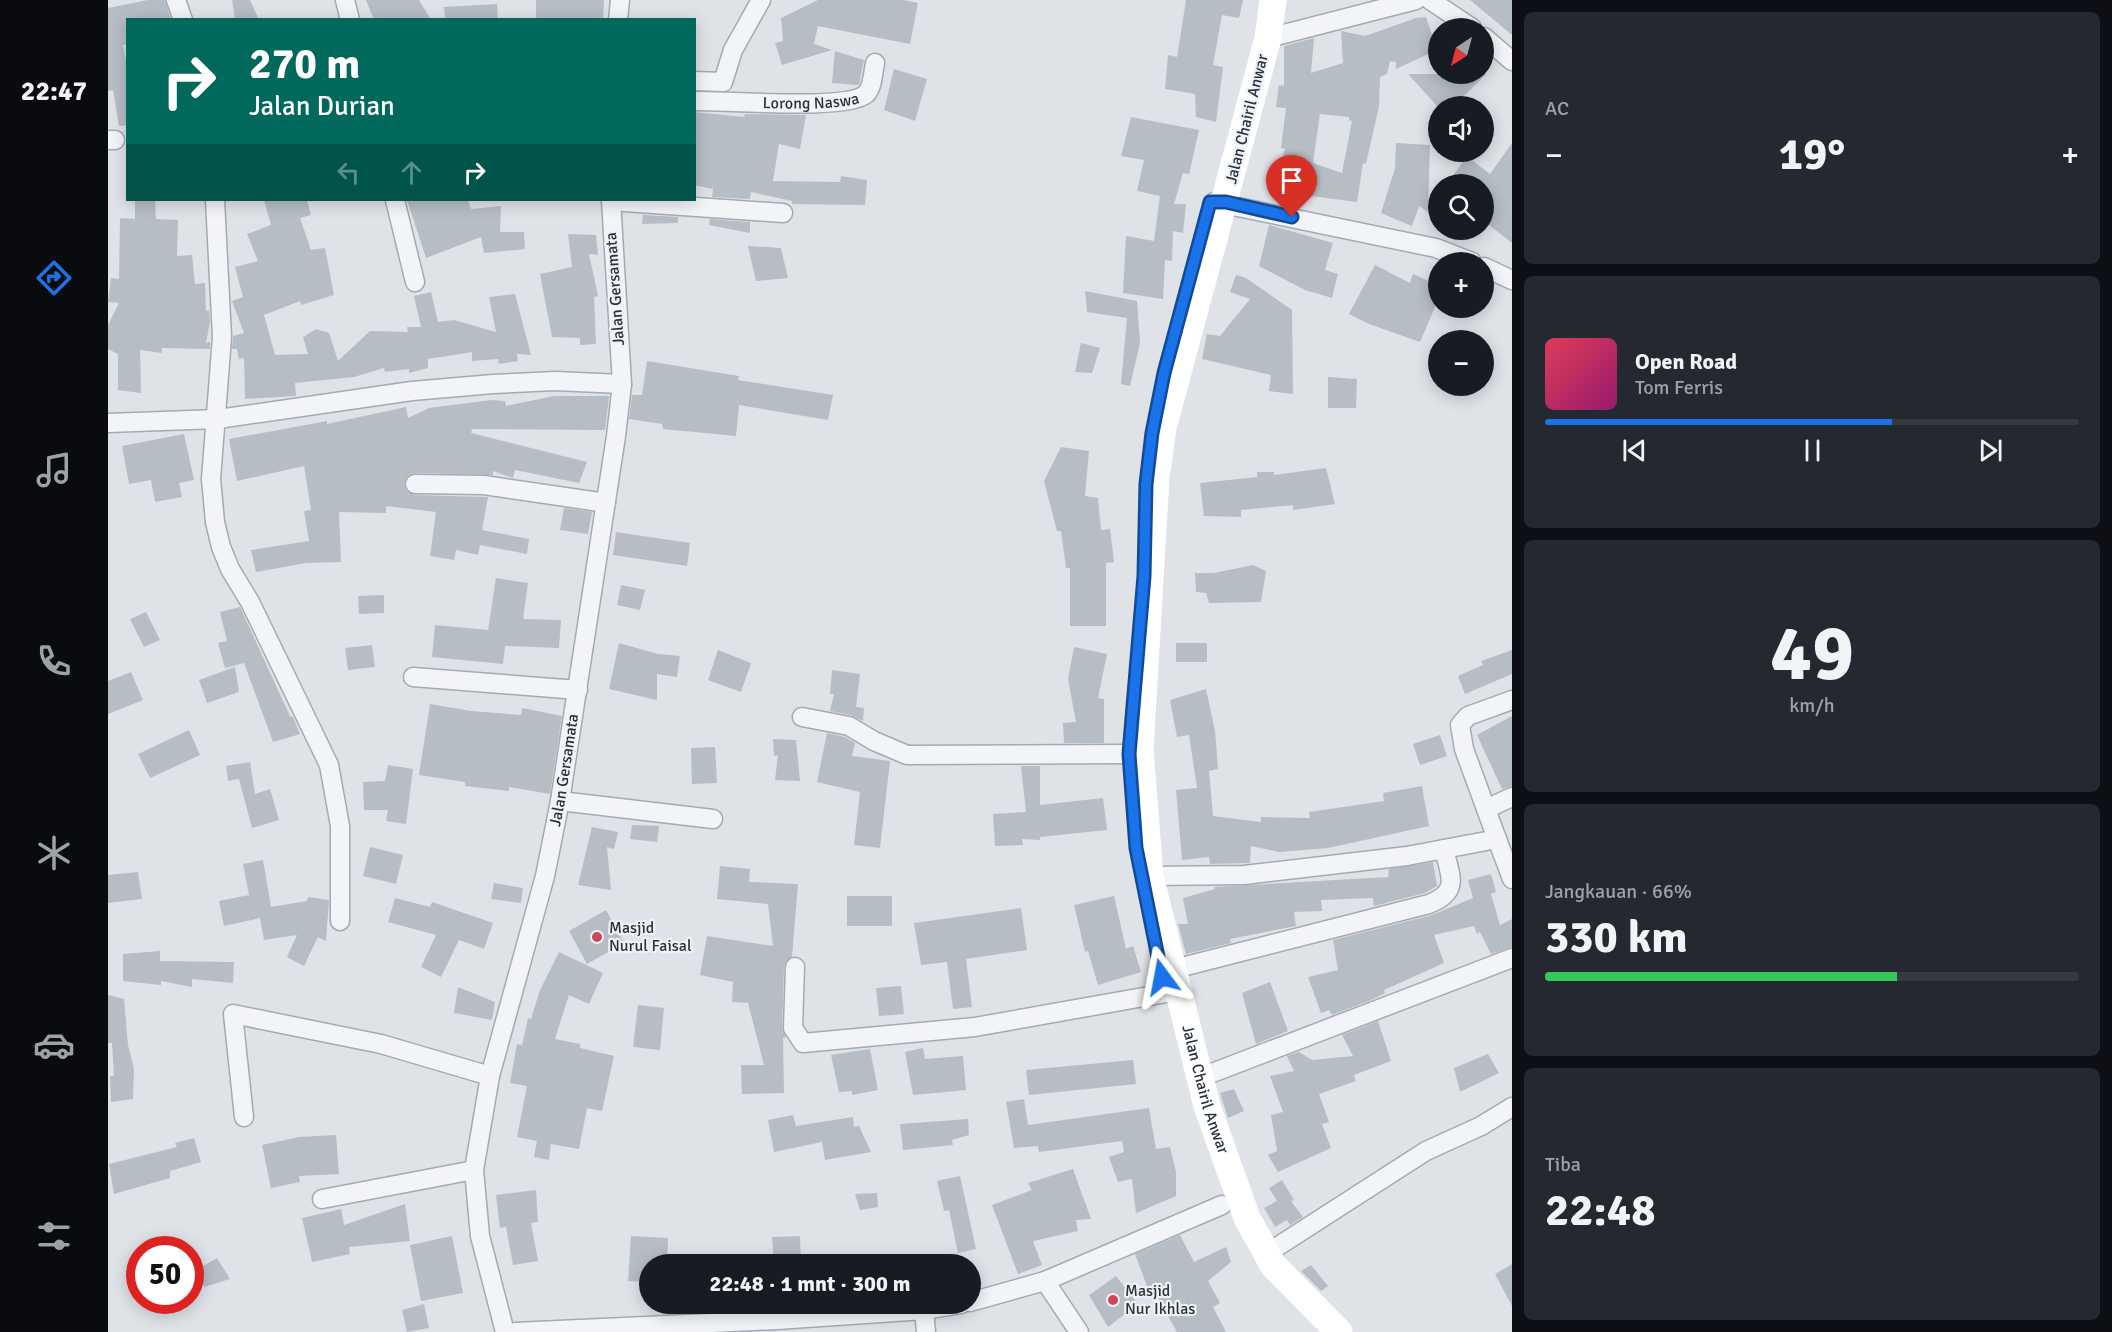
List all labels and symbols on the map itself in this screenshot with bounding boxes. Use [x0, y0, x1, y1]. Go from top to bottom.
north arrow [1428, 18, 1494, 84]
street label: Jalan Chairil Anwar [1221, 52, 1273, 186]
street label: Lorong Naswa [762, 88, 861, 114]
pin [1266, 155, 1317, 217]
street label: Jalan Gersamata [601, 232, 629, 346]
street label: Jalan Gersamata [545, 712, 583, 828]
place label: Masjid Nurul Faisal [609, 918, 692, 956]
marker: Masjid Nurul Faisal [590, 930, 604, 944]
position arrow [1130, 945, 1194, 1009]
street label: Jalan Chairil Anwar [1177, 1023, 1233, 1157]
speed limit sign: 50 [126, 1236, 204, 1314]
place label: Masjid Nur Ikhlas [1125, 1281, 1195, 1319]
marker: Masjid Nur Ikhlas [1106, 1293, 1120, 1307]

